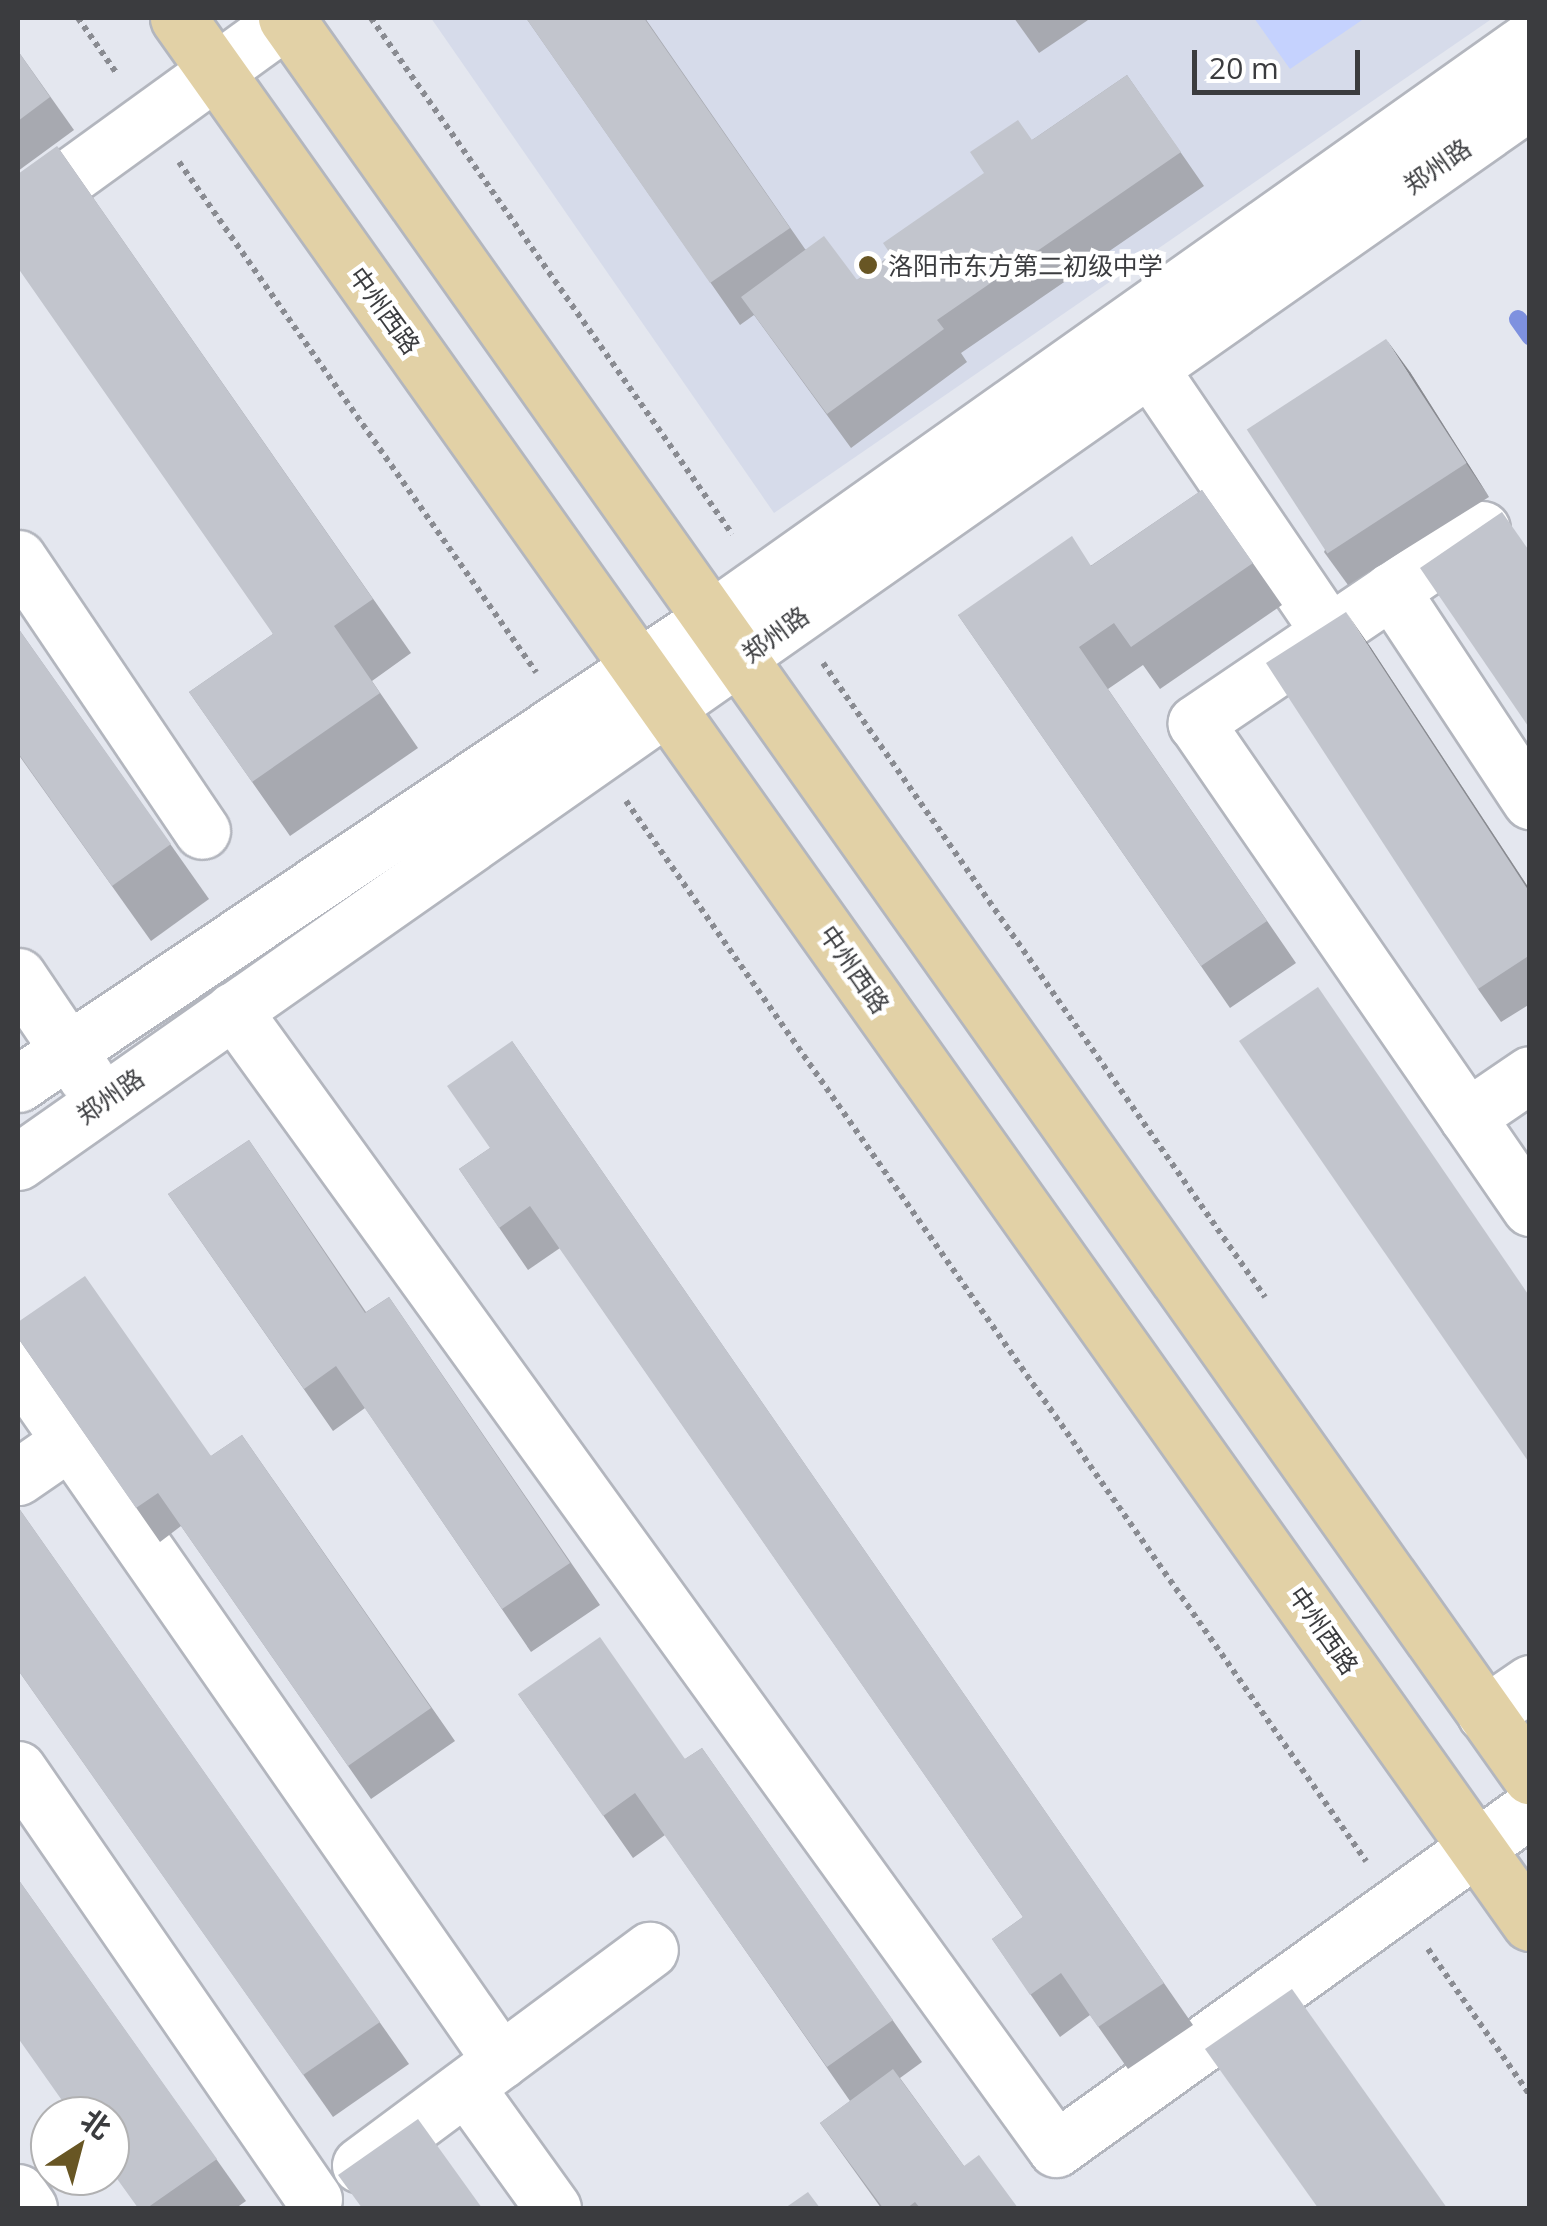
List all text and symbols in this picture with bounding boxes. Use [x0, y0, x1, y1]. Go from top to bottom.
scale bar [1197, 30, 1364, 92]
text: 20 m [1209, 47, 1279, 88]
street label: 郑州路 [1398, 132, 1476, 200]
place label: 洛阳市东方第二初级中学 [888, 250, 1163, 280]
marker: 洛阳市东方第二初级中学 [857, 254, 879, 276]
street label: 中州西路 [343, 261, 427, 359]
street label: 郑州路 [736, 600, 814, 668]
street label: 中州西路 [814, 919, 896, 1019]
street label: 郑州路 [71, 1062, 149, 1130]
street label: 中州西路 [1283, 1580, 1365, 1680]
north arrow [30, 2096, 130, 2196]
text: 北 [74, 2100, 119, 2147]

